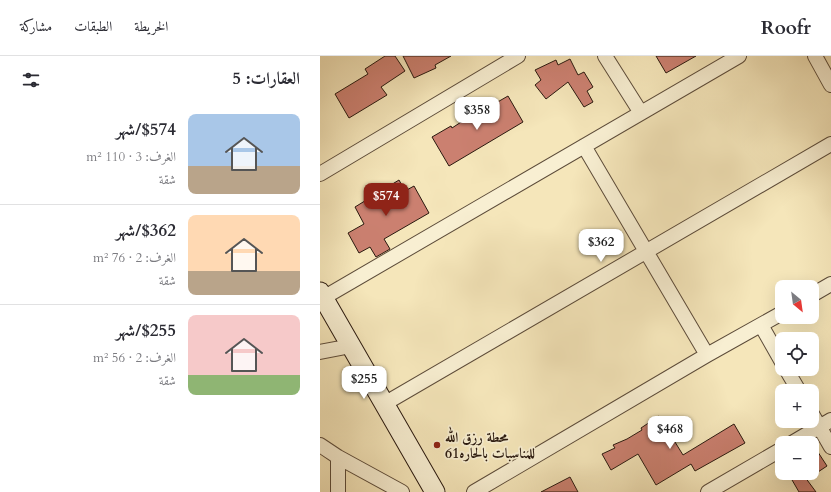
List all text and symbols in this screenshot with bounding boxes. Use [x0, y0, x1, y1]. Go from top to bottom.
text: Roofr [761, 15, 811, 41]
text: مشاركة [20, 17, 52, 36]
text: الطبقات [74, 17, 112, 36]
text: الخريطة [134, 17, 168, 36]
text: العقارات: 5 [232, 67, 300, 90]
icon: filters [20, 69, 42, 91]
pin: $358 [453, 97, 501, 131]
text: $358 [464, 101, 490, 119]
text: $574/شهر [116, 118, 176, 141]
icon: home [220, 130, 268, 178]
text: الغرف: 3 · 110 m² [86, 148, 176, 166]
text: شقة [159, 171, 176, 189]
pin: $574 [362, 183, 410, 217]
text: $574 [373, 187, 399, 205]
text: $362/شهر [116, 219, 176, 242]
pin: $362 [577, 229, 625, 263]
icon: home [220, 231, 268, 279]
text: $362 [588, 233, 614, 251]
text: الغرف: 2 · 76 m² [93, 249, 176, 267]
text: شقة [159, 272, 176, 290]
north arrow [775, 280, 819, 324]
map controls [775, 280, 819, 480]
text: $255/شهر [116, 319, 176, 342]
icon: home [220, 331, 268, 379]
button: locate [775, 332, 819, 376]
text: الغرف: 2 · 56 m² [93, 349, 176, 367]
pin: $255 [340, 366, 388, 400]
text: $255 [351, 370, 377, 388]
text: شقة [159, 372, 176, 390]
button: + [775, 384, 819, 428]
pin: $468 [646, 416, 694, 450]
text: $468 [657, 420, 683, 438]
place label: محطة رزق الله للمناسبات بالحاره61 [445, 426, 535, 463]
button: − [775, 436, 819, 480]
marker: محطة رزق الله للمناسبات بالحاره61 [432, 440, 442, 450]

